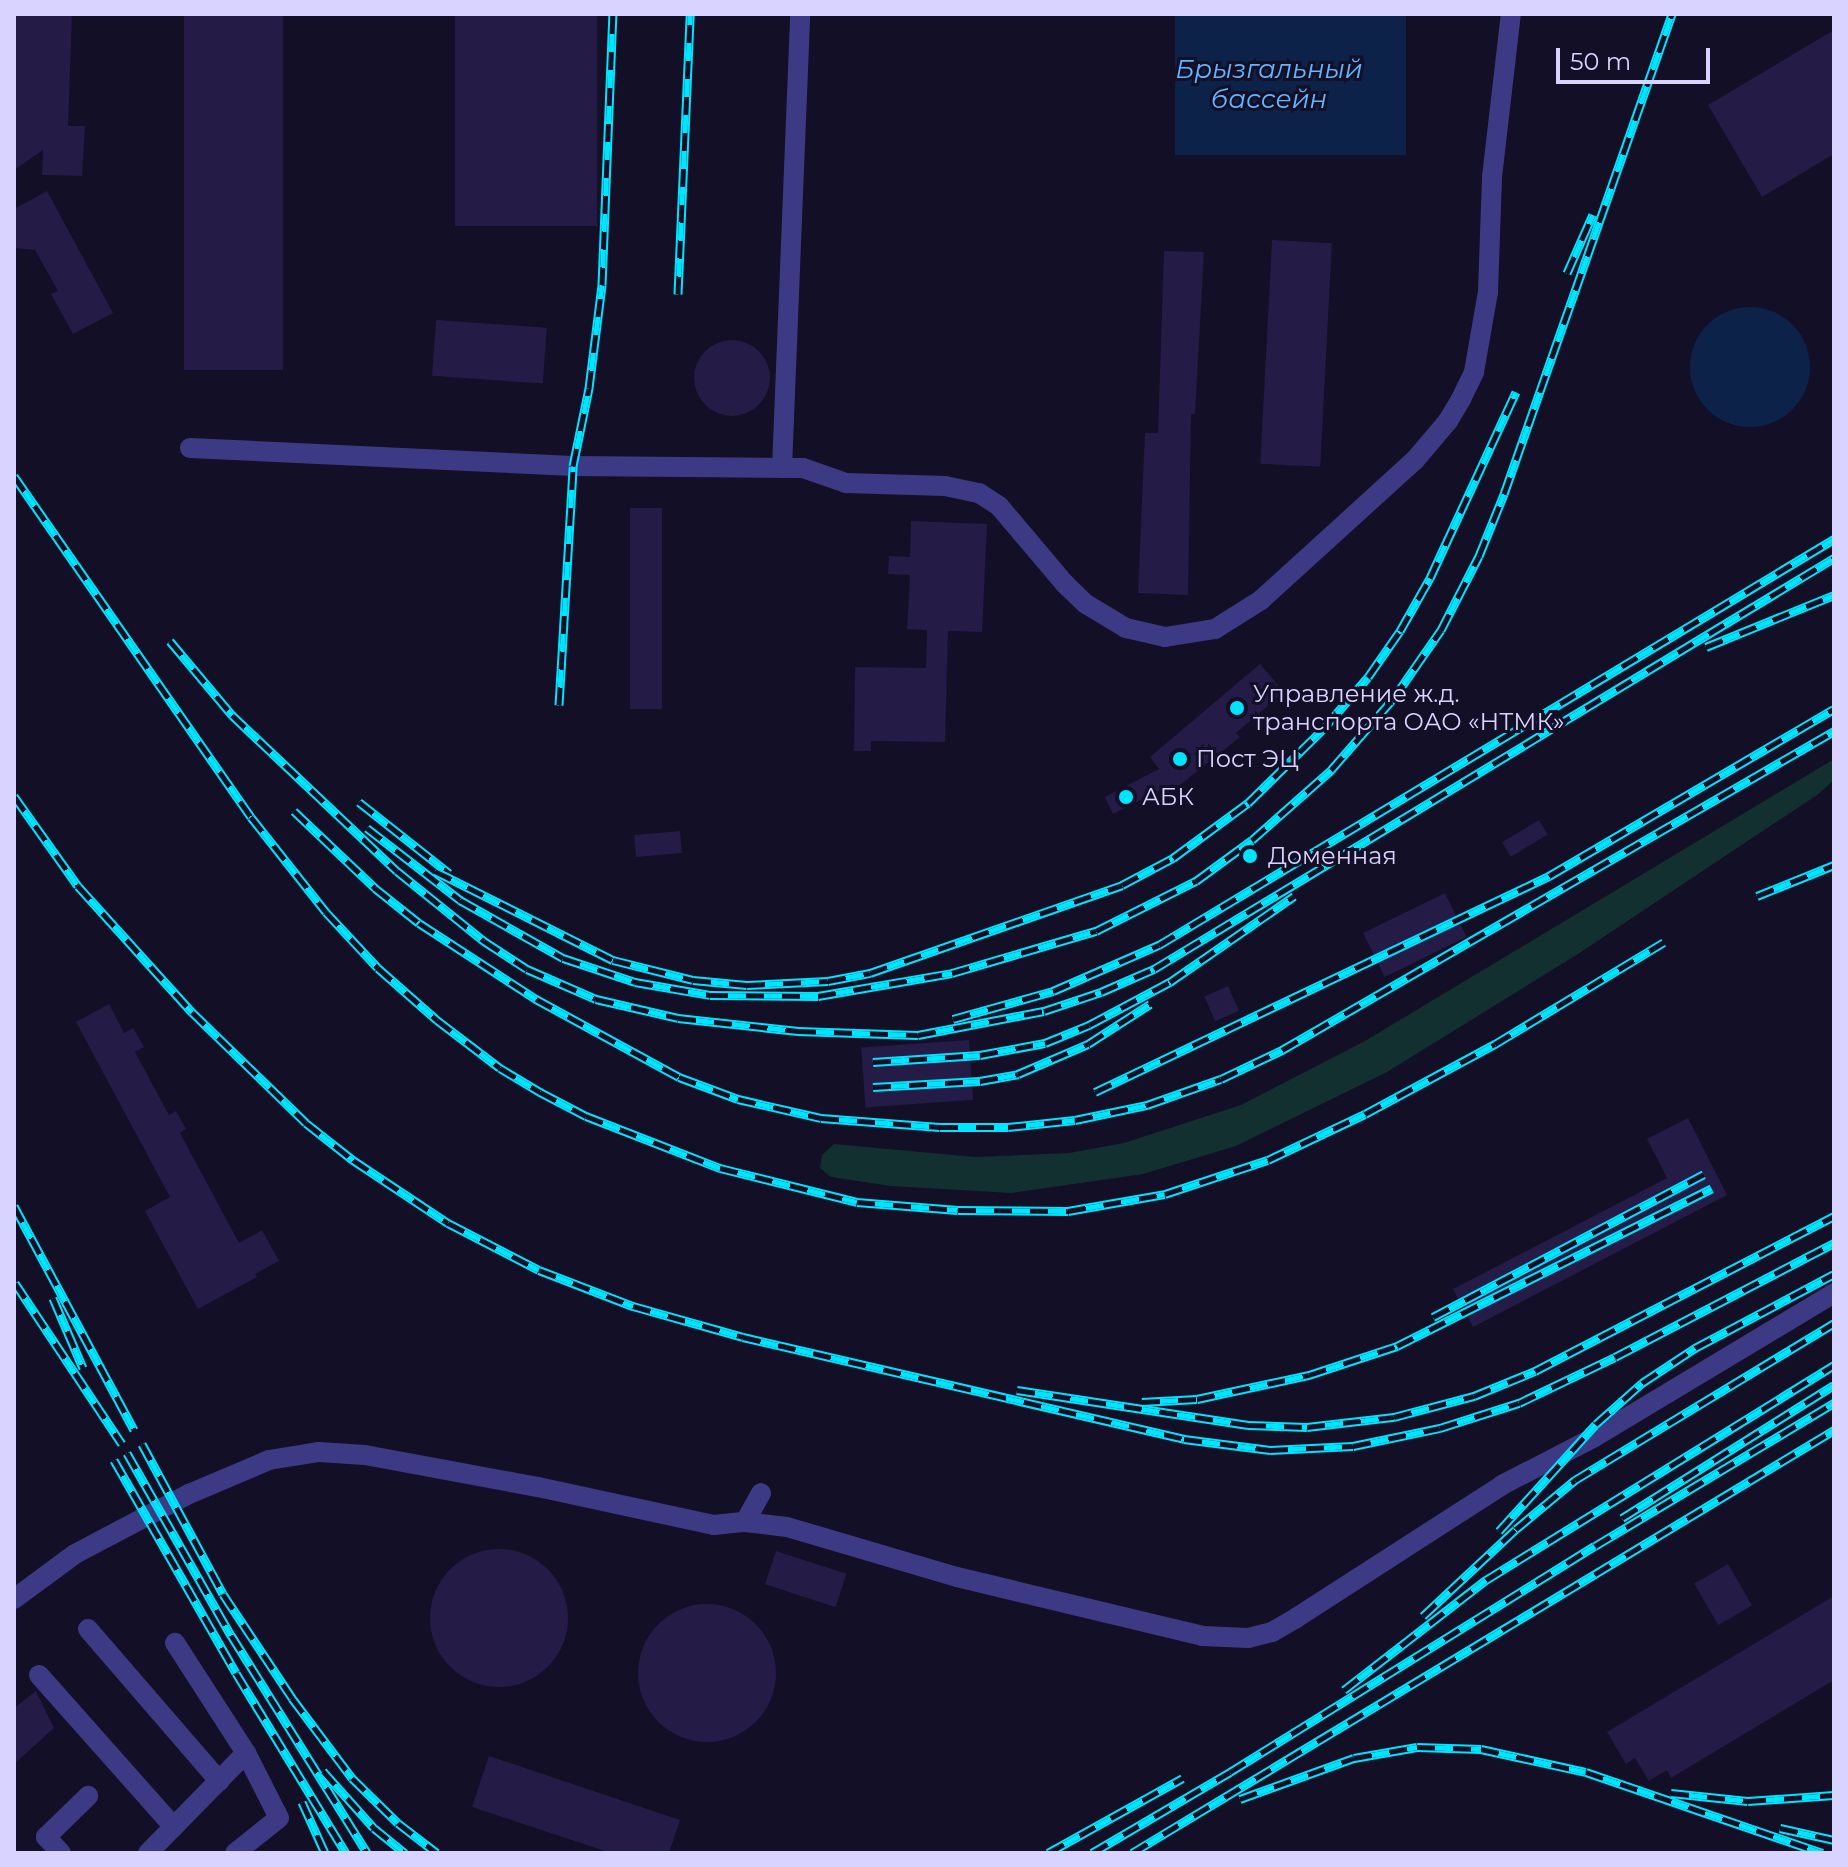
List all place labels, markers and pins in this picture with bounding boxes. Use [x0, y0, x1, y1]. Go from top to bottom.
place label: Управление ж.д. транспорта ОАО «НТМК» [1253, 680, 1565, 736]
marker: Управление ж.д. транспорта ОАО «НТМК» [1228, 699, 1246, 717]
place label: Пост ЭЦ [1196, 745, 1299, 773]
marker: Пост ЭЦ [1171, 750, 1189, 768]
place label: АБК [1142, 783, 1194, 811]
marker: АБК [1117, 788, 1135, 806]
place label: Доменная [1268, 842, 1397, 870]
marker: Доменная [1239, 845, 1261, 867]

